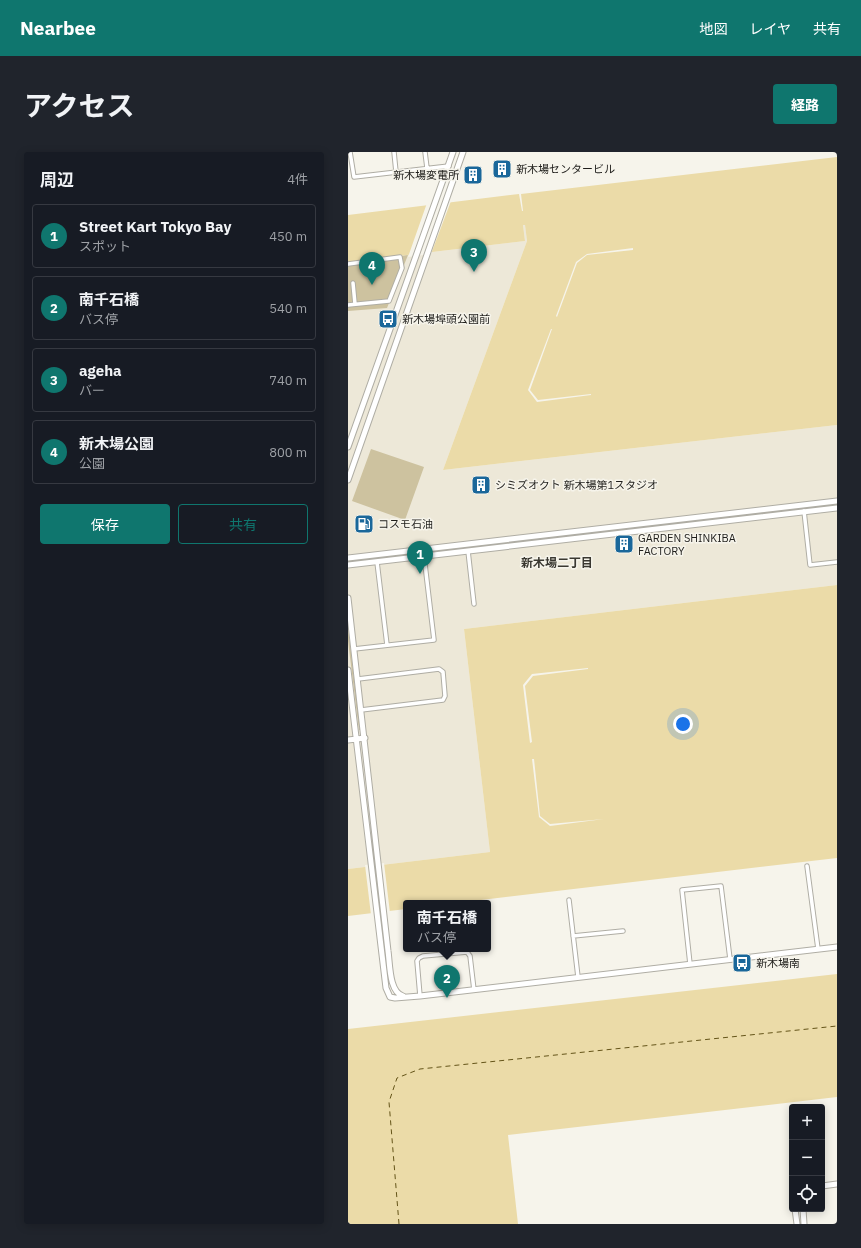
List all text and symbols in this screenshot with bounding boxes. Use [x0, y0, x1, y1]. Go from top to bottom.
text: Nearbee [20, 16, 96, 40]
text: 地図 [699, 20, 727, 38]
text: レイヤ [749, 20, 791, 38]
text: 共有 [813, 20, 841, 38]
button: 経路 [773, 84, 837, 124]
text: アクセス [24, 87, 135, 124]
building icon: 新木場センタービル [491, 158, 513, 180]
place label: 新木場センタービル [516, 162, 615, 176]
building icon: 新木場変電所 [462, 164, 484, 186]
place label: 新木場変電所 [393, 168, 460, 182]
text: 周辺 [40, 169, 74, 191]
text: 4件 [287, 171, 308, 188]
text: Street Kart Tokyo Bay [79, 217, 232, 236]
text: 1 [50, 228, 58, 245]
text: 450 m [269, 228, 307, 245]
text: スポット [79, 238, 131, 255]
pin: 3 [461, 239, 487, 272]
pin: 4 [359, 252, 385, 285]
text: 南千石橋 [79, 290, 139, 309]
text: 2 [50, 300, 58, 317]
text: 540 m [269, 300, 307, 317]
bus stop icon: 新木場埠頭公園前 [377, 308, 399, 330]
text: バス停 [79, 311, 118, 328]
place label: 新木場埠頭公園前 [402, 312, 490, 326]
text: ageha [79, 361, 122, 380]
text: 3 [50, 372, 58, 389]
text: 740 m [269, 372, 307, 389]
text: バー [79, 382, 105, 399]
text: 新木場公園 [79, 434, 154, 453]
text: 4 [50, 444, 58, 461]
text: 800 m [269, 444, 307, 461]
text: 公園 [79, 455, 105, 472]
building icon: シミズオクト 新木場第1スタジオ [470, 474, 492, 496]
place label: シミズオクト 新木場第1スタジオ [495, 478, 658, 492]
button: 保存 [40, 504, 170, 544]
button: 共有 [178, 504, 308, 544]
fuel station icon: コスモ石油 [353, 513, 375, 535]
place label: コスモ石油 [378, 517, 433, 531]
place label: GARDEN SHINKIBA FACTORY [638, 531, 736, 558]
building icon: GARDEN SHINKIBA FACTORY [613, 533, 635, 555]
pin: 1 [407, 541, 433, 574]
district label: 新木場二丁目 [521, 555, 593, 570]
your location [673, 714, 693, 734]
popup [403, 900, 491, 952]
text: 南千石橋 [417, 908, 477, 927]
text: バス停 [417, 929, 456, 946]
bus stop icon: 新木場南 [731, 952, 753, 974]
place label: 新木場南 [756, 956, 800, 970]
pin: 2 [434, 965, 460, 998]
map controls [789, 1104, 825, 1212]
button: + [789, 1104, 825, 1140]
button: − [789, 1140, 825, 1176]
button: locate [789, 1176, 825, 1212]

